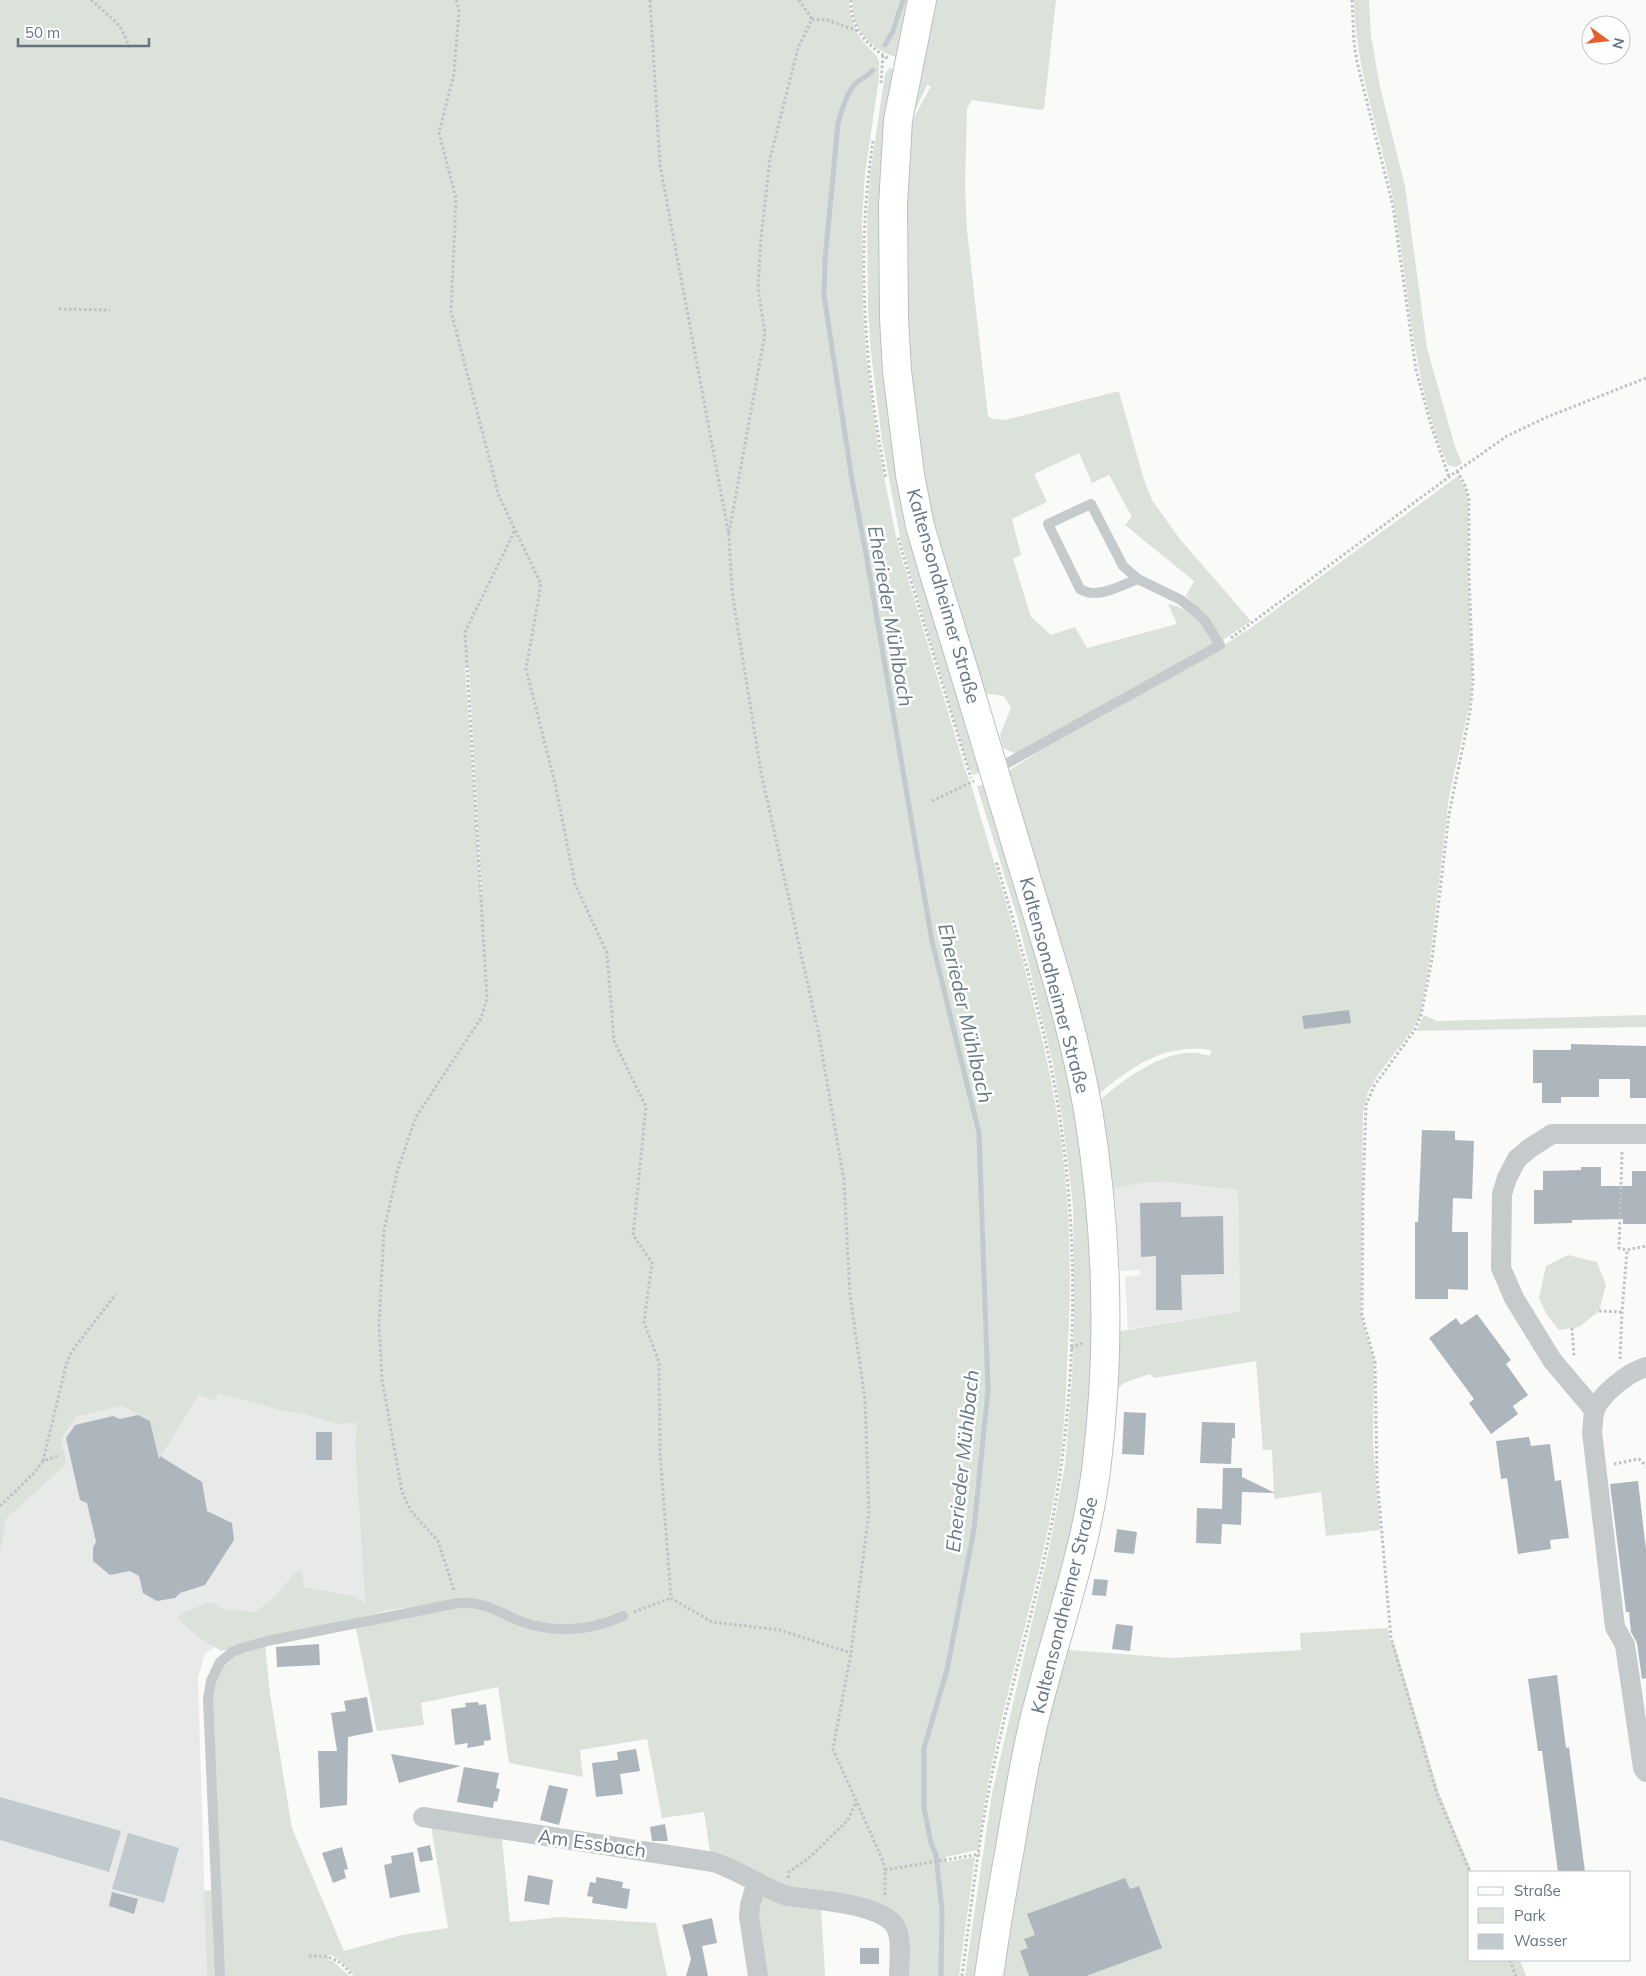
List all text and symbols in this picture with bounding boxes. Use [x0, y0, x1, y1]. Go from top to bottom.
scale bar [18, 15, 149, 47]
north arrow [1581, 15, 1631, 65]
text: 50 m [25, 23, 60, 42]
text: N [1608, 36, 1629, 51]
street label: Kaltensondheimer Straße [902, 486, 986, 706]
water label: Eherieder Mühlbach [863, 524, 919, 708]
street label: Kaltensondheimer Straße [1015, 874, 1095, 1096]
water label: Eherieder Mühlbach [933, 921, 999, 1105]
water label: Eherieder Mühlbach [940, 1368, 984, 1554]
street label: Kaltensondheimer Straße [1025, 1494, 1103, 1716]
street label: Am Essbach [536, 1824, 648, 1862]
legend [1468, 1871, 1631, 1961]
text: Straße [1514, 1881, 1561, 1900]
text: Park [1514, 1906, 1546, 1925]
text: Wasser [1514, 1931, 1568, 1950]

